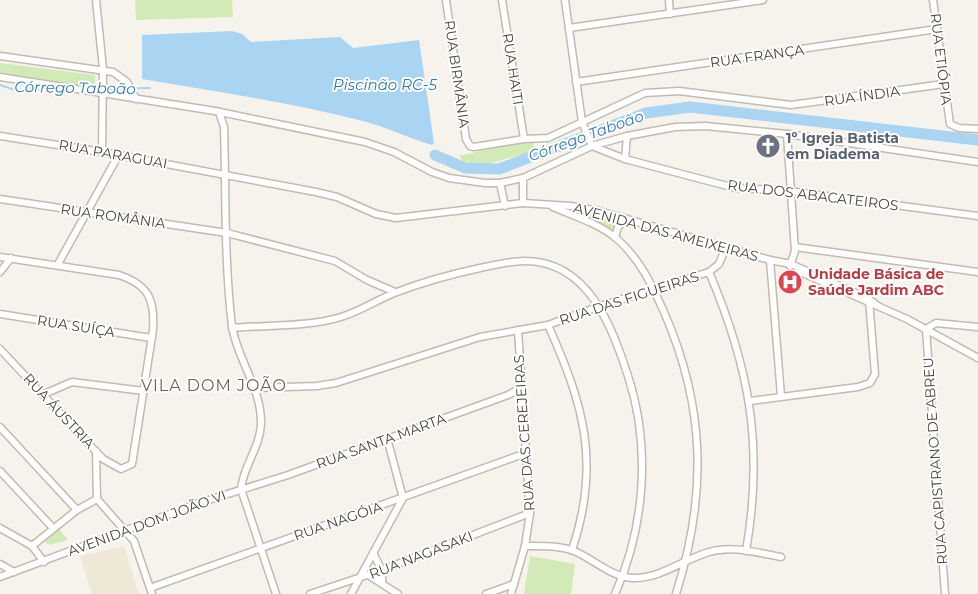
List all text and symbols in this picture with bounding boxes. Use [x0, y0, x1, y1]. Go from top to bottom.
street label: RUA ETIÓPIA [926, 12, 956, 107]
street label: RUA BIRMÂNIA [441, 19, 474, 130]
street label: RUA HAITI [498, 32, 528, 106]
street label: RUA FRANÇA [709, 40, 806, 72]
water label: Piscinão RC-5 [333, 75, 437, 94]
water label: Córrego Taboão [14, 77, 136, 98]
street label: RUA ÍNDIA [823, 82, 902, 110]
water label: Córrego Taboão [526, 106, 646, 165]
place label: 1º Igreja Batista em Diadema [786, 129, 899, 163]
church icon: 1º Igreja Batista em Diadema [755, 133, 781, 159]
street label: RUA PARAGUAI [57, 136, 169, 172]
street label: RUA DOS ABACATEIROS [727, 176, 899, 214]
street label: AVENIDA DAS AMEIXEIRAS [571, 199, 761, 265]
street label: RUA ROMÂNIA [59, 200, 168, 232]
place label: Unidade Básica de Saúde Jardim ABC [808, 265, 944, 299]
street label: RUA DAS FIGUEIRAS [557, 267, 701, 329]
hospital icon: Unidade Básica de Saúde Jardim ABC [777, 269, 803, 295]
street label: RUA SUÍÇA [36, 311, 117, 341]
street label: RUA DAS CEREJEIRAS [510, 354, 538, 512]
street label: RUA CAPISTRANO DE ABREU [919, 357, 951, 565]
street label: RUA ÁUSTRIA [20, 370, 99, 453]
district label: VILA DOM JOÃO [141, 376, 287, 395]
street label: RUA SANTA MARTA [314, 409, 449, 473]
street label: AVENIDA DOM JOÃO VI [65, 486, 229, 560]
street label: RUA NAGÓIA [291, 497, 386, 545]
street label: RUA NAGASAKI [367, 527, 475, 583]

